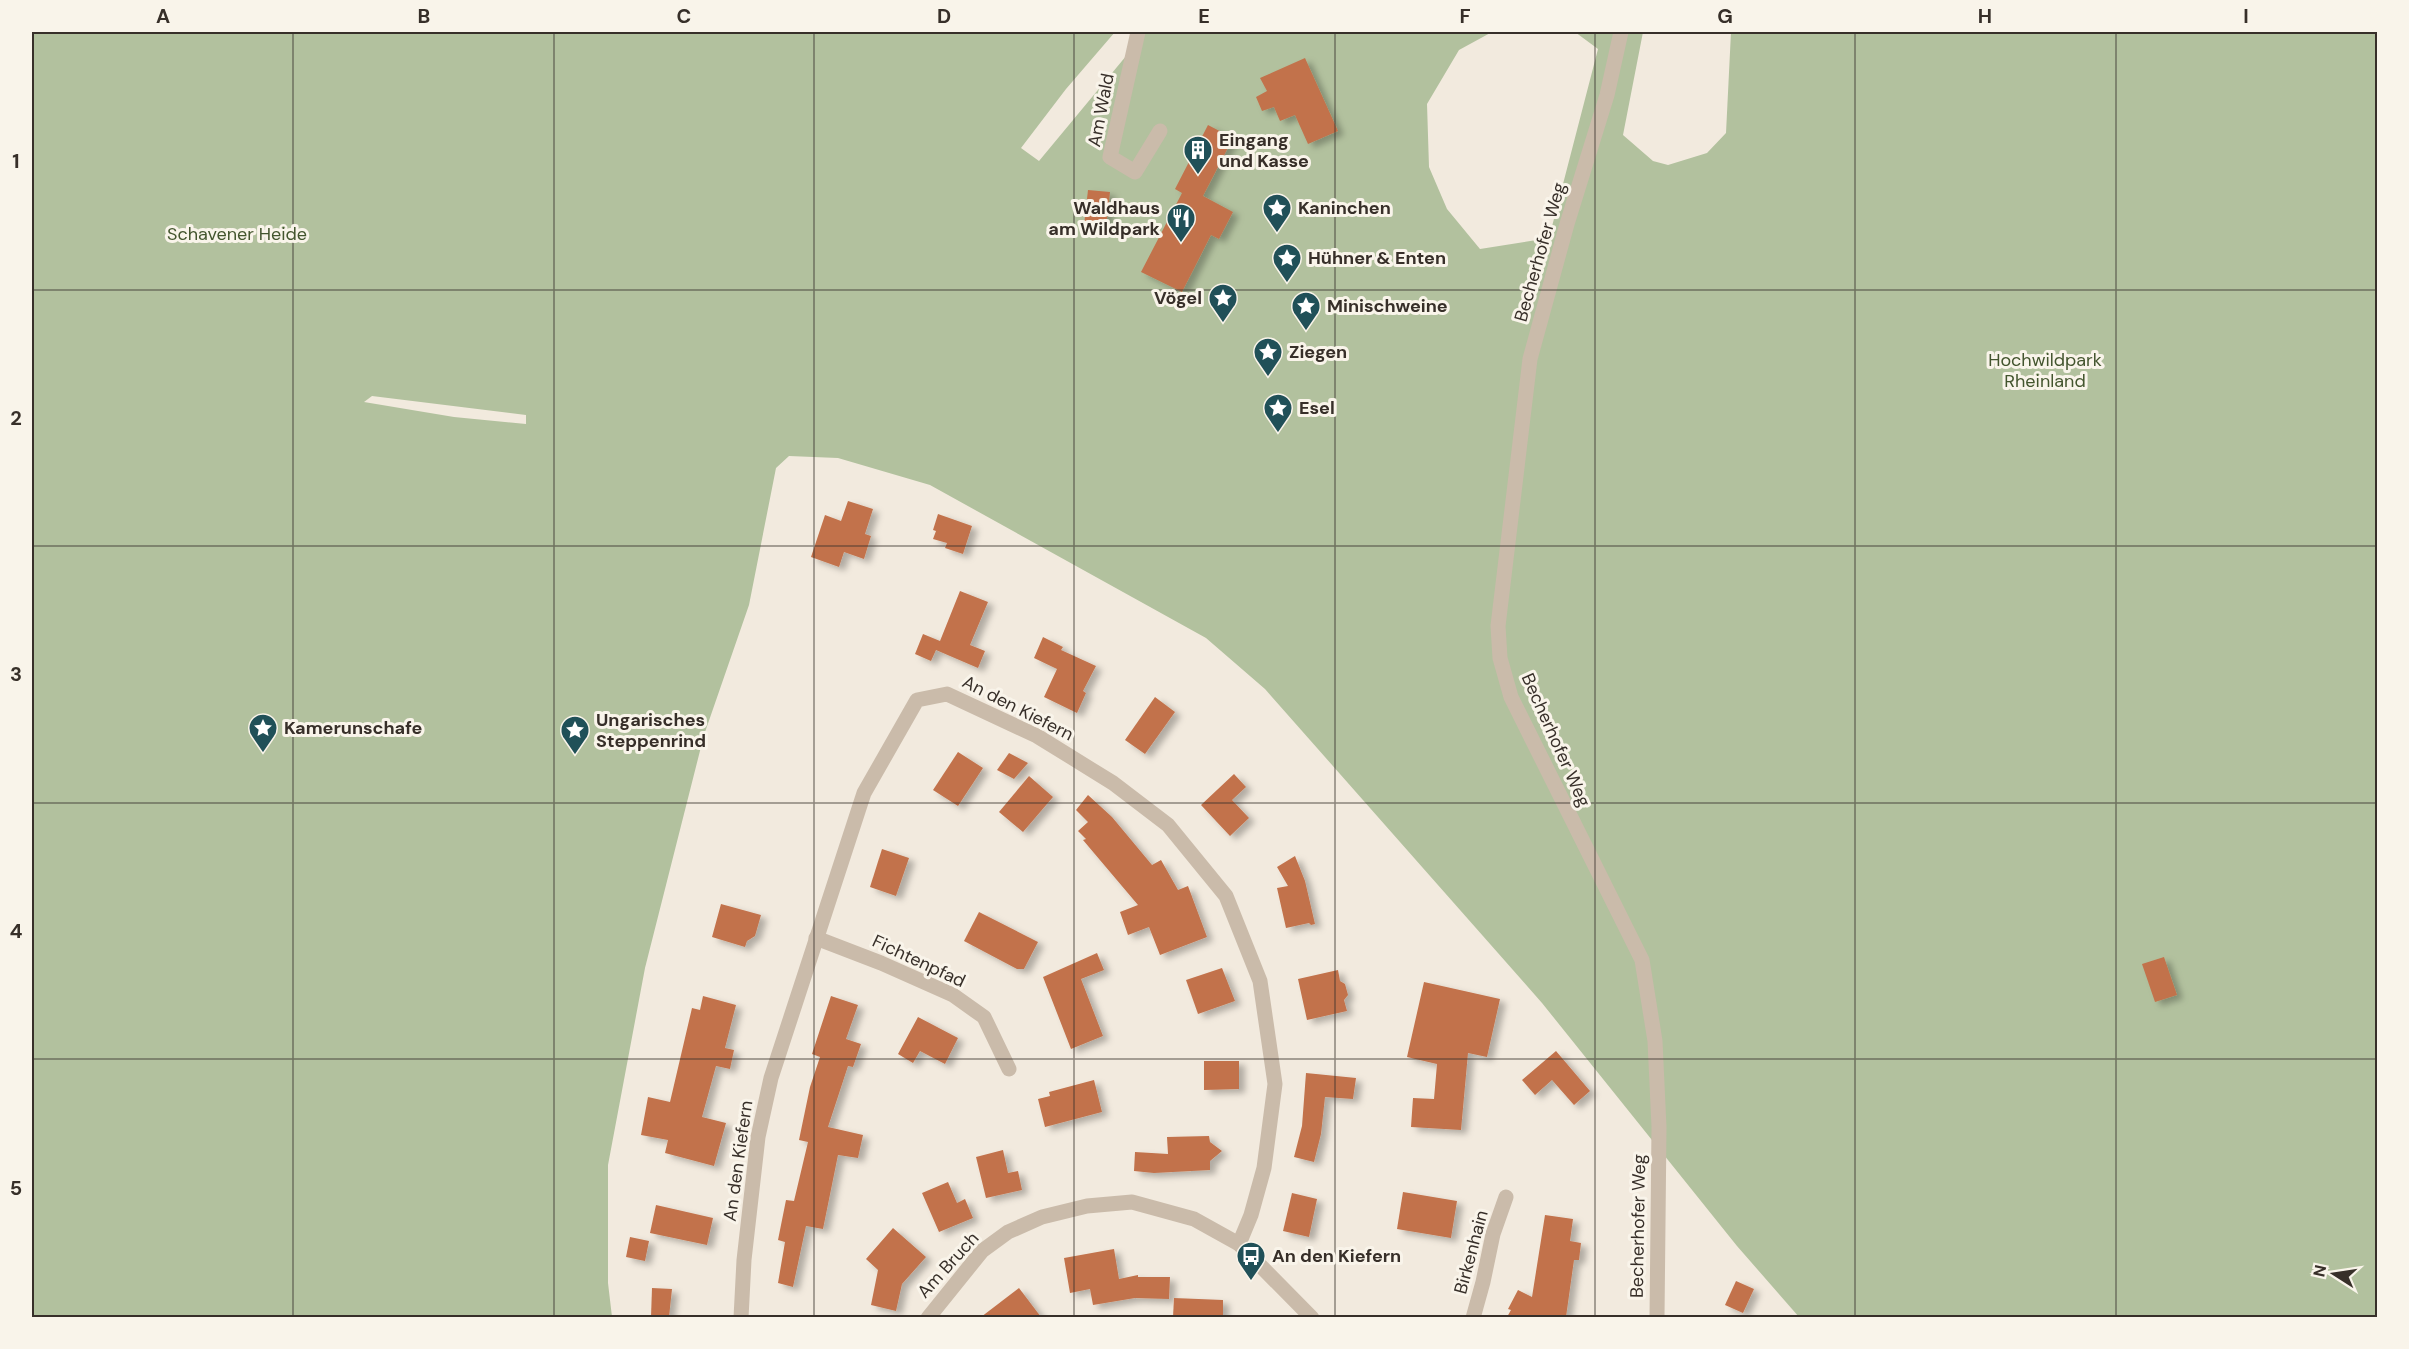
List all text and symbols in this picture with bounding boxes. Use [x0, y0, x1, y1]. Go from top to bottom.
text: A [156, 3, 170, 29]
text: B [418, 3, 430, 29]
text: C [677, 3, 691, 29]
text: D [937, 3, 951, 29]
text: E [1198, 3, 1210, 29]
text: F [1459, 3, 1471, 29]
text: G [1717, 3, 1733, 29]
text: H [1978, 3, 1992, 29]
text: I [2243, 3, 2249, 29]
street label: Am Wald [1082, 71, 1120, 149]
place label: Eingang und Kasse [1219, 128, 1309, 173]
building icon: Eingang und Kasse [1182, 134, 1214, 176]
text: 1 [12, 148, 20, 174]
street label: Becherhofer Weg [1509, 180, 1571, 324]
place icon: Kaninchen [1261, 192, 1293, 234]
place label: Waldhaus am Wildpark [1048, 196, 1161, 241]
place label: Kaninchen [1298, 196, 1391, 220]
restaurant icon: Waldhaus am Wildpark [1165, 202, 1197, 244]
park label: Schavener Heide [167, 222, 307, 246]
place icon: Hühner & Enten [1271, 242, 1303, 284]
place label: Hühner & Enten [1308, 246, 1446, 270]
place icon: Vögel [1207, 282, 1239, 324]
place label: Vögel [1154, 286, 1202, 310]
place icon: Minischweine [1290, 290, 1322, 332]
place label: Minischweine [1327, 294, 1448, 318]
place icon: Ziegen [1252, 336, 1284, 378]
place label: Ziegen [1289, 340, 1347, 364]
park label: Hochwildpark Rheinland [1988, 348, 2102, 393]
place icon: Esel [1262, 392, 1294, 434]
place label: Esel [1299, 396, 1335, 420]
text: 2 [10, 405, 22, 431]
text: 3 [10, 661, 22, 687]
street label: Becherhofer Weg [1516, 669, 1596, 811]
street label: An den Kiefern [958, 670, 1078, 746]
place label: Ungarisches Steppenrind [596, 708, 706, 753]
place icon: Kamerunschafe [247, 712, 279, 754]
place icon: Ungarisches Steppenrind [559, 714, 591, 756]
place label: Kamerunschafe [284, 716, 422, 740]
text: 4 [10, 918, 23, 944]
street label: Fichtenpfad [869, 929, 969, 993]
street label: An den Kiefern [718, 1099, 758, 1223]
street label: Becherhofer Weg [1625, 1154, 1651, 1298]
text: 5 [10, 1175, 22, 1201]
street label: Birkenhain [1448, 1208, 1494, 1296]
street label: Am Bruch [912, 1227, 984, 1303]
bus stop icon: An den Kiefern [1235, 1240, 1267, 1282]
place label: An den Kiefern [1272, 1244, 1401, 1268]
north arrow [2304, 1244, 2364, 1304]
text: N [2308, 1263, 2331, 1279]

